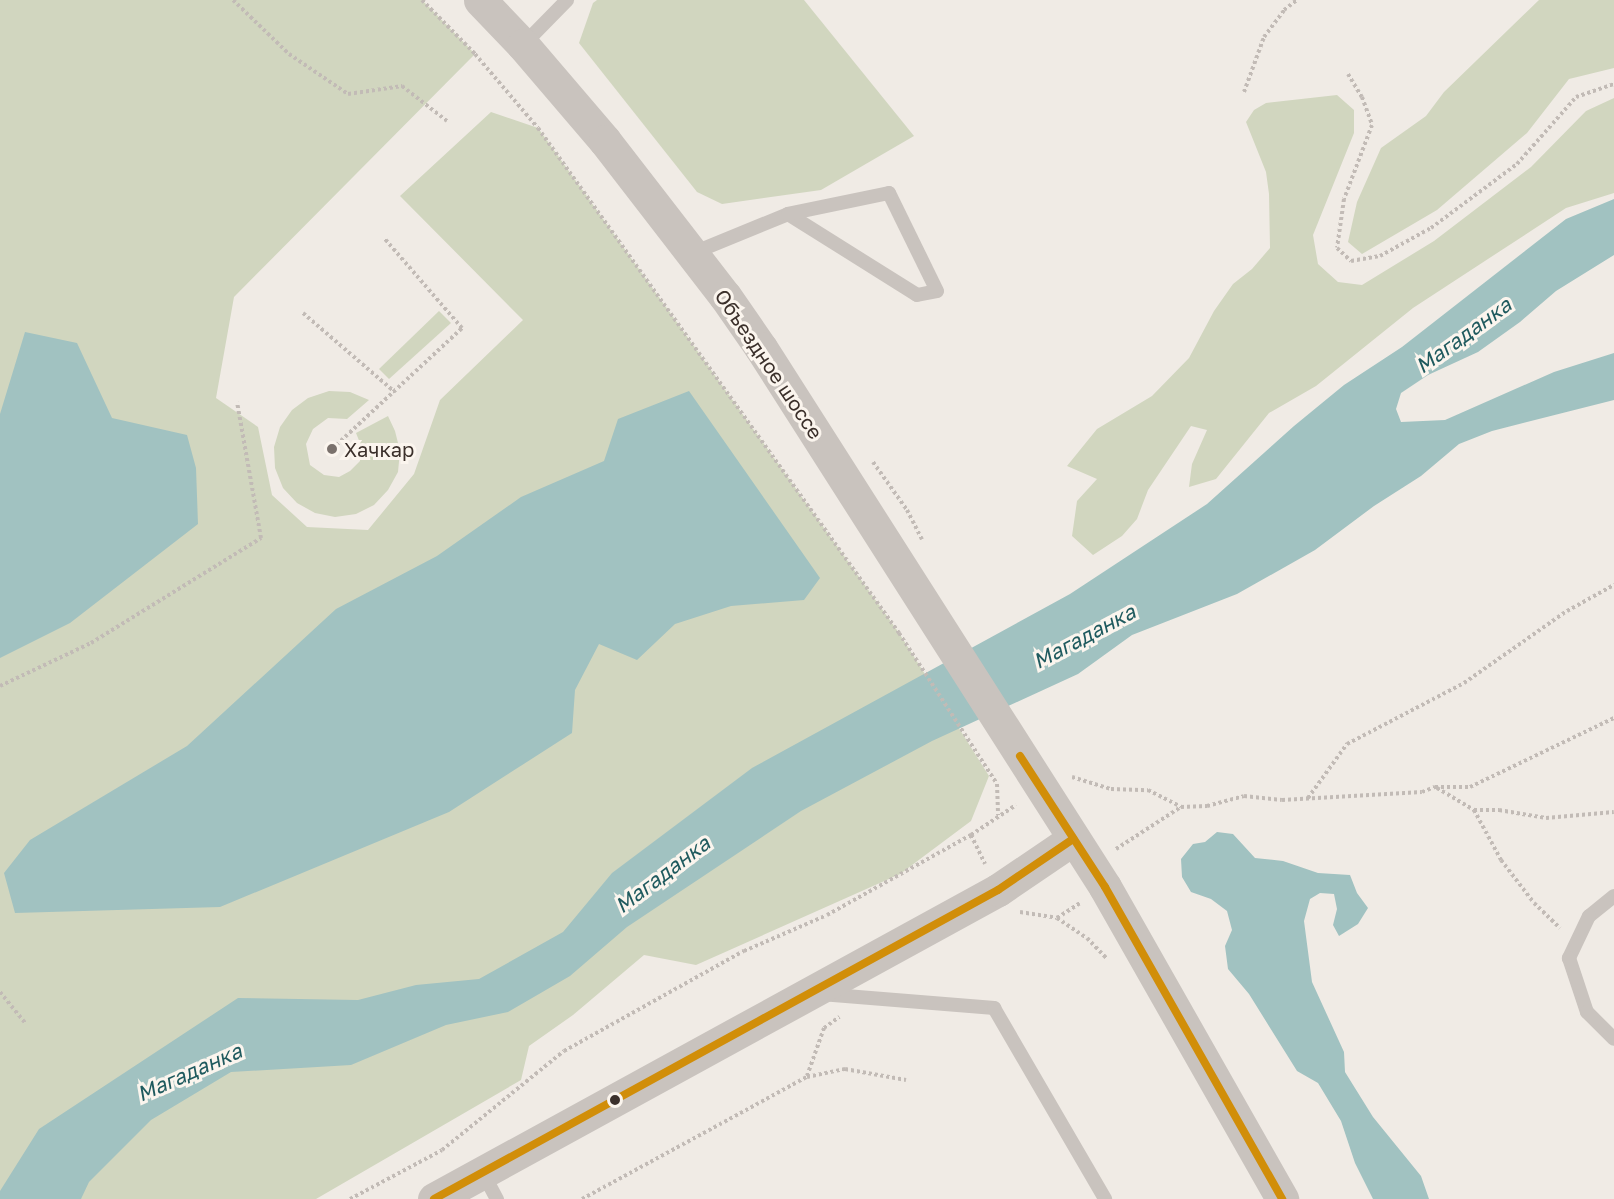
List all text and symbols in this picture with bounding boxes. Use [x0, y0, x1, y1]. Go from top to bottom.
street label: Объездное шоссе [710, 285, 828, 443]
water label: Магаданка [1410, 292, 1516, 378]
place label: Хачкар [344, 437, 414, 461]
marker: Хачкар [325, 442, 339, 456]
water label: Магаданка [1028, 599, 1140, 673]
water label: Магаданка [610, 830, 714, 918]
water label: Магаданка [133, 1038, 245, 1106]
unlabelled marker [609, 1094, 621, 1106]

